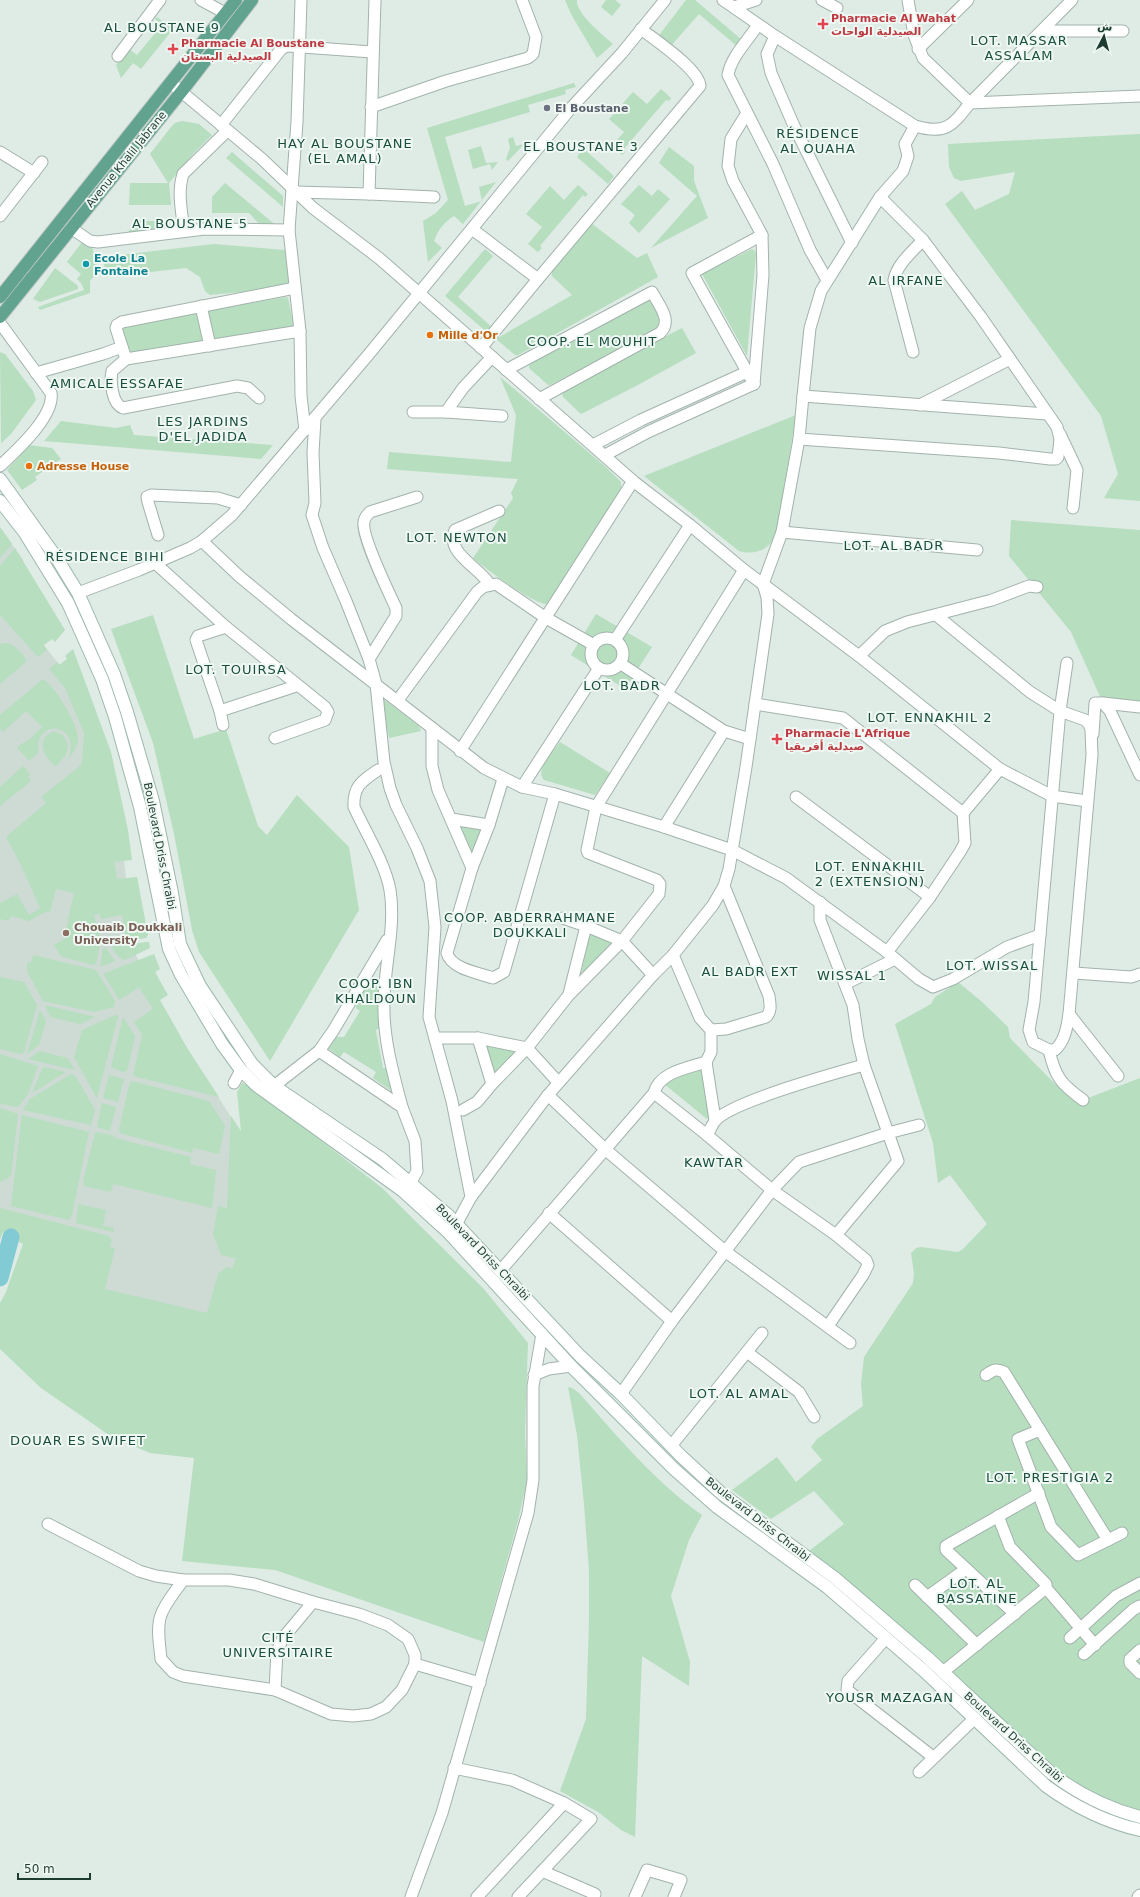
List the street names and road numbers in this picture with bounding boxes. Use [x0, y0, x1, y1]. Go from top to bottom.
street label: Avenue Khalil Jabrane [84, 108, 169, 210]
street label: Boulevard Driss Chraibi [141, 781, 178, 911]
street label: Boulevard Driss Chraibi [433, 1201, 532, 1303]
street label: Boulevard Driss Chraibi [703, 1475, 813, 1564]
street label: Boulevard Driss Chraibi [961, 1689, 1066, 1785]

